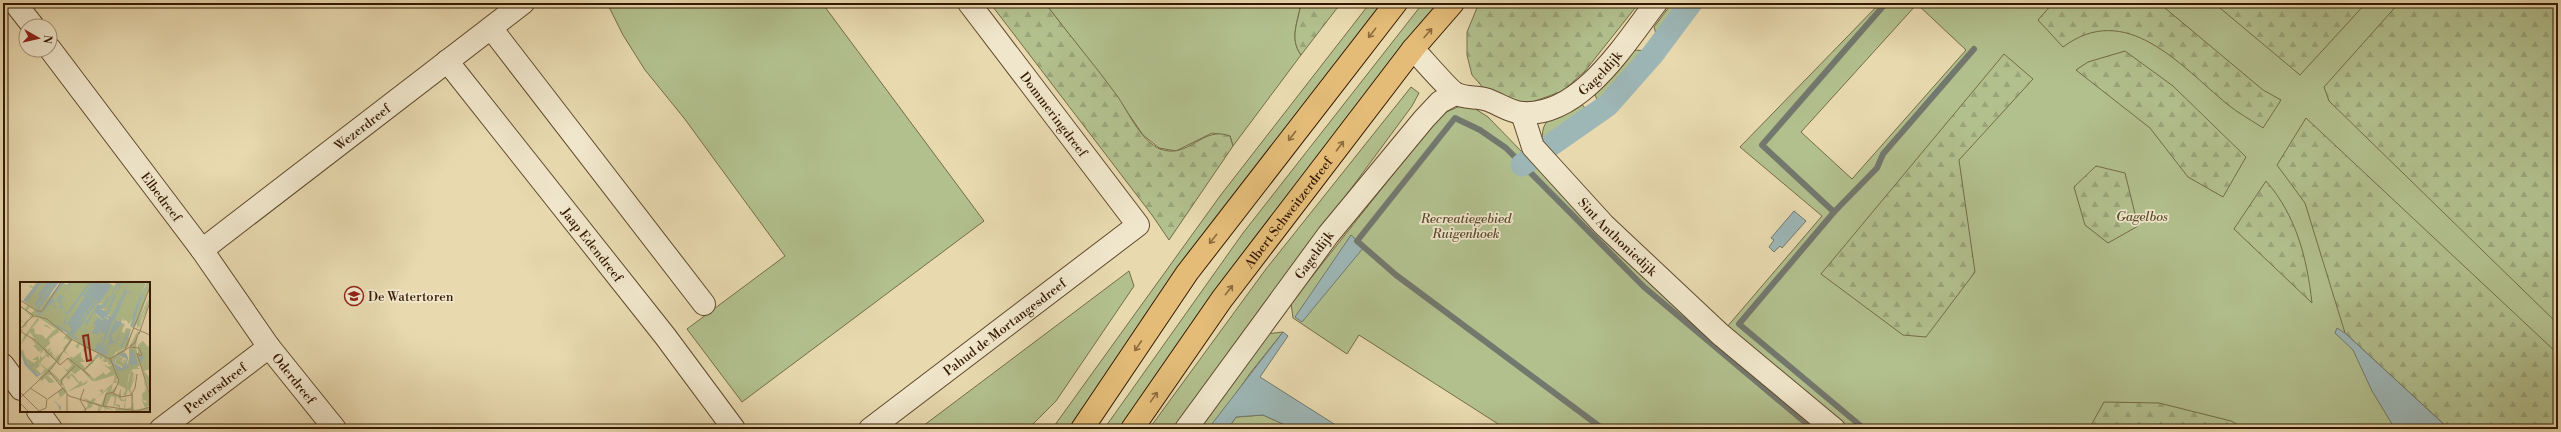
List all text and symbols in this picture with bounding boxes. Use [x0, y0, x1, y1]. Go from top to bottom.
north arrow [18, 18, 58, 58]
one-way arrow [1423, 27, 1432, 38]
one-way arrow [1367, 28, 1376, 39]
text: N [39, 34, 54, 45]
street label: Gageldijk [1575, 47, 1626, 99]
street label: Dommeringdreef [1016, 69, 1091, 161]
street label: Wezerdreef [331, 100, 395, 155]
one-way arrow [1288, 131, 1297, 142]
one-way arrow [1335, 141, 1344, 152]
street label: Albert Schweitzerdreef [1241, 154, 1337, 272]
street label: Elbedreef [137, 169, 185, 226]
street label: Sint Anthoniedijk [1574, 195, 1661, 280]
street label: Jaap Edendreef [557, 204, 627, 286]
park label: Gagelbos [2116, 209, 2168, 225]
park label: Recreatiegebied Ruigenhoek [1420, 211, 1512, 242]
street label: Gageldijk [1291, 227, 1338, 282]
one-way arrow [1209, 234, 1217, 245]
street label: Pahud de Mortangesdreef [940, 275, 1071, 379]
inset map [20, 282, 150, 412]
school or university icon: De Watertoren [343, 285, 365, 307]
one-way arrow [1224, 285, 1233, 296]
place label: De Watertoren [368, 289, 454, 305]
one-way arrow [1134, 340, 1142, 351]
street label: Oderdreef [268, 350, 319, 408]
street label: Peetersdreef [181, 359, 251, 418]
one-way arrow [1150, 392, 1158, 403]

